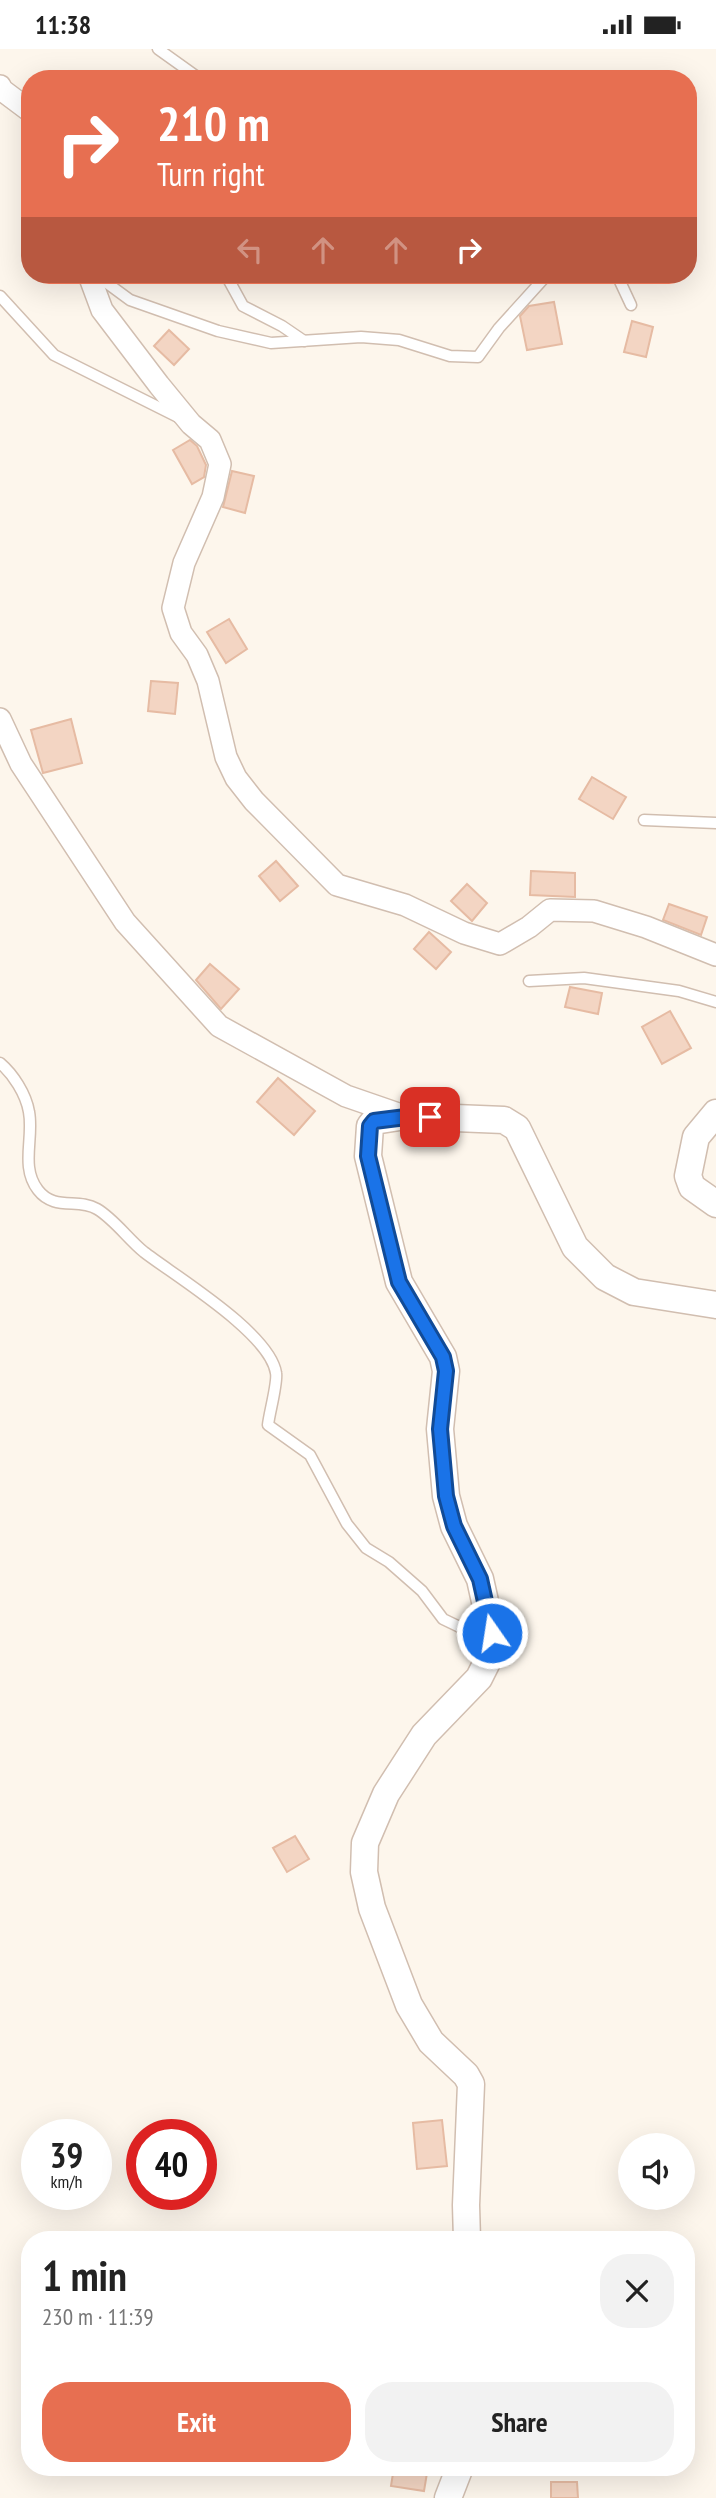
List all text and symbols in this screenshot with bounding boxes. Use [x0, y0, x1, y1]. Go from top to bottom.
text: 11:38 [35, 8, 91, 41]
text: 210 m [157, 91, 270, 155]
icon: right [42, 98, 133, 189]
text: Turn right [157, 153, 265, 195]
icon: left [231, 231, 269, 269]
icon: ahead [304, 231, 342, 269]
icon: ahead [377, 231, 415, 269]
icon: right [450, 231, 488, 269]
pin [400, 1087, 460, 1147]
icon: arrive [411, 1098, 449, 1136]
position arrow [455, 1596, 529, 1670]
speed limit sign: 40 [126, 2119, 217, 2210]
text: 39 [50, 2132, 83, 2178]
map controls [618, 2133, 695, 2210]
button: sound [618, 2133, 695, 2210]
text: km/h [51, 2170, 82, 2193]
text: 1 min [42, 2248, 127, 2303]
button: close [600, 2254, 674, 2328]
text: 230 m · 11:39 [42, 2302, 154, 2331]
button: Exit [42, 2382, 351, 2462]
button: Share [365, 2382, 674, 2462]

